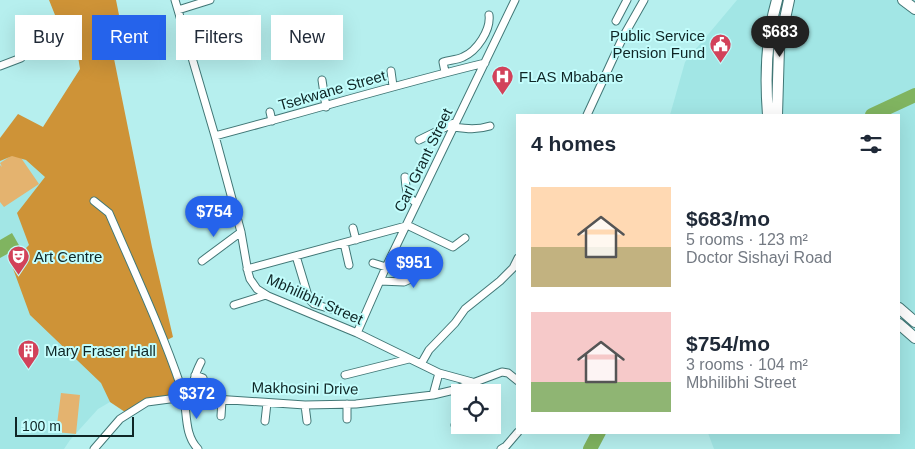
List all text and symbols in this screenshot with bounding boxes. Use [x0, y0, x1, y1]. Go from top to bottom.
chip: Buy [15, 15, 82, 60]
chip: Rent [92, 15, 166, 60]
chip: Filters [176, 15, 261, 60]
chip: New [271, 15, 343, 60]
pin: $683 [750, 15, 810, 58]
text: $683 [762, 23, 798, 40]
place label: Public Service Pension Fund [610, 27, 705, 61]
public building icon: Public Service Pension Fund [709, 32, 733, 63]
hospital icon: FLAS Mbabane [491, 64, 515, 95]
street label: Tsekwane Street [276, 66, 388, 113]
place label: FLAS Mbabane [519, 68, 623, 85]
street label: Carl Grant Street [391, 105, 456, 215]
icon: filters [857, 130, 885, 158]
text: 4 homes [531, 132, 616, 155]
pin: $754 [184, 196, 244, 238]
text: $754 [196, 203, 232, 220]
icon: home [571, 207, 631, 267]
text: $683/mo [686, 207, 770, 230]
text: 5 rooms · 123 m² [686, 231, 808, 248]
theatre icon: Art Centre [6, 244, 30, 275]
pin: $951 [384, 246, 444, 289]
place label: Art Centre [34, 248, 102, 265]
text: Doctor Sishayi Road [686, 249, 832, 266]
text: $951 [396, 254, 432, 271]
street label: Mbhilibhi Street [264, 270, 366, 328]
icon: home [571, 332, 631, 392]
text: $754/mo [686, 332, 770, 355]
building icon: Mary Fraser Hall [17, 338, 41, 369]
place label: Mary Fraser Hall [45, 342, 156, 359]
text: 3 rooms · 104 m² [686, 356, 808, 373]
text: Mbhilibhi Street [686, 374, 796, 391]
pin: $372 [167, 378, 227, 420]
street label: Makhosini Drive [252, 379, 358, 397]
map controls [451, 384, 501, 434]
button: locate [451, 384, 501, 434]
text: $372 [179, 385, 215, 402]
scale bar [15, 414, 134, 437]
text: 100 m [22, 418, 61, 434]

